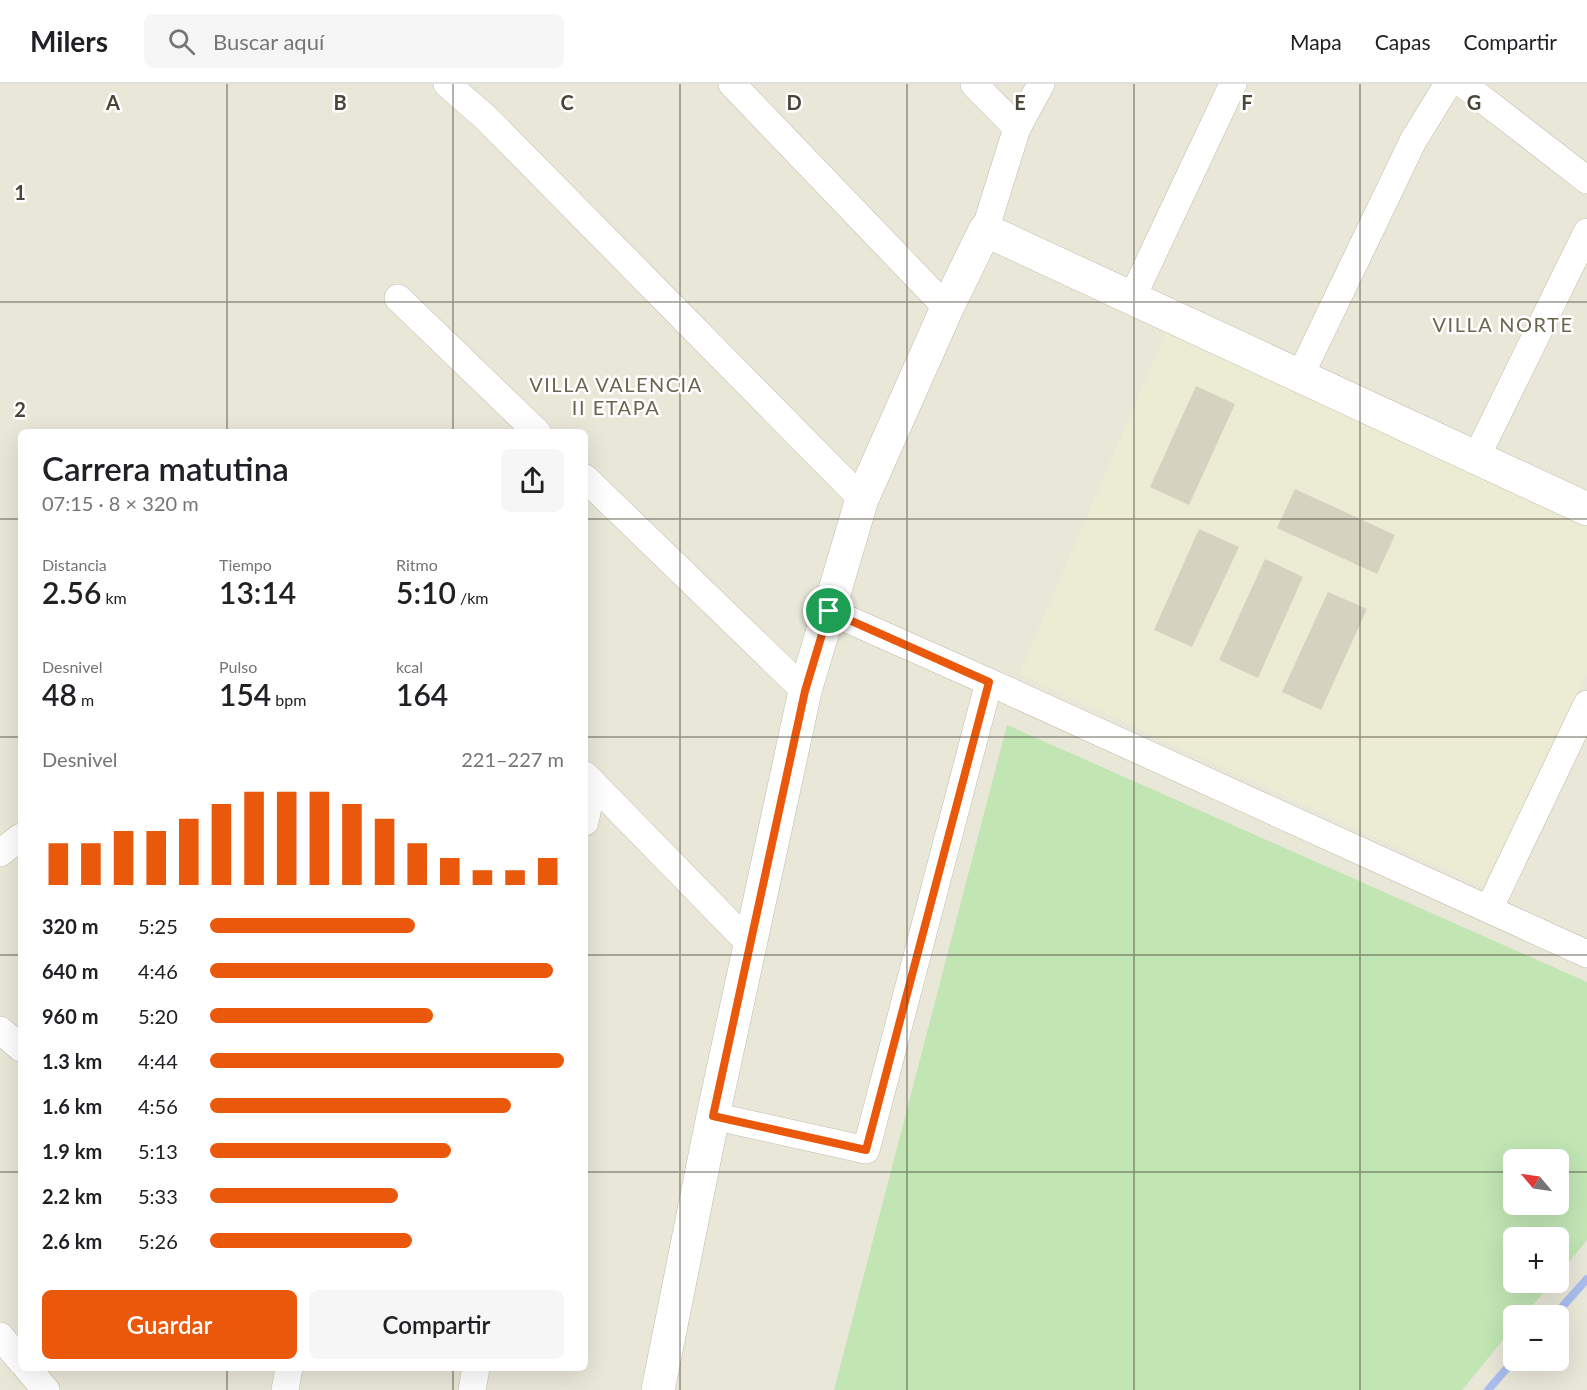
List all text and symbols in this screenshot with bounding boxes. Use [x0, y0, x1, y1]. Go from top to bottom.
search box [144, 14, 564, 68]
text: Milers [30, 24, 108, 58]
icon: search [165, 25, 198, 58]
text: Buscar aquí [213, 28, 324, 55]
text: Mapa [1290, 29, 1342, 54]
text: Capas [1375, 29, 1431, 54]
text: Compartir [1464, 29, 1557, 54]
text: A [105, 90, 120, 114]
text: B [333, 90, 347, 114]
text: C [560, 90, 574, 114]
text: D [786, 90, 802, 114]
text: E [1014, 90, 1026, 114]
text: F [1241, 90, 1253, 114]
text: G [1467, 90, 1481, 114]
text: 1 [14, 180, 26, 204]
district label: VILLA NORTE [1433, 312, 1573, 336]
district label: VILLA VALENCIA II ETAPA [529, 372, 703, 419]
text: 2 [14, 397, 26, 421]
text: Carrera matutina [42, 448, 289, 488]
button: share [501, 449, 564, 512]
text: 07:15 · 8 × 320 m [42, 491, 199, 515]
text: Distancia [42, 555, 107, 574]
text: Tiempo [219, 555, 272, 574]
text: Ritmo [396, 555, 438, 574]
text: 2.56 [42, 574, 101, 610]
text: 13:14 [219, 574, 296, 610]
text: 5:10 [396, 574, 456, 610]
pin [803, 585, 854, 636]
text: km [101, 588, 127, 607]
text: /km [456, 588, 488, 607]
icon: arrive [812, 594, 845, 627]
text: Desnivel [42, 657, 102, 676]
text: Pulso [219, 657, 257, 676]
text: kcal [396, 657, 423, 676]
text: 48 [42, 676, 77, 712]
text: 154 [219, 676, 271, 712]
text: 164 [396, 676, 448, 712]
text: m [77, 690, 94, 709]
text: bpm [271, 690, 306, 709]
text: Desnivel [42, 747, 118, 771]
text: 221–227 m [461, 747, 564, 771]
text: 320 m [42, 914, 98, 938]
text: 5:25 [138, 914, 178, 938]
text: 640 m [42, 959, 98, 983]
text: 4:46 [138, 959, 178, 983]
text: 960 m [42, 1004, 98, 1028]
text: 5:20 [138, 1004, 178, 1028]
text: 1.3 km [42, 1049, 102, 1073]
text: 4:44 [138, 1049, 178, 1073]
text: 1.6 km [42, 1094, 102, 1118]
text: 4:56 [138, 1094, 178, 1118]
text: 1.9 km [42, 1139, 102, 1163]
text: 5:13 [138, 1139, 178, 1163]
north arrow [1503, 1149, 1569, 1215]
map controls [1503, 1149, 1569, 1371]
text: 2.2 km [42, 1184, 102, 1208]
text: 5:33 [138, 1184, 178, 1208]
button: + [1503, 1227, 1569, 1293]
text: 2.6 km [42, 1229, 102, 1253]
text: 5:26 [138, 1229, 178, 1253]
button: Guardar [42, 1290, 297, 1359]
button: Compartir [309, 1290, 564, 1359]
button: − [1503, 1305, 1569, 1371]

